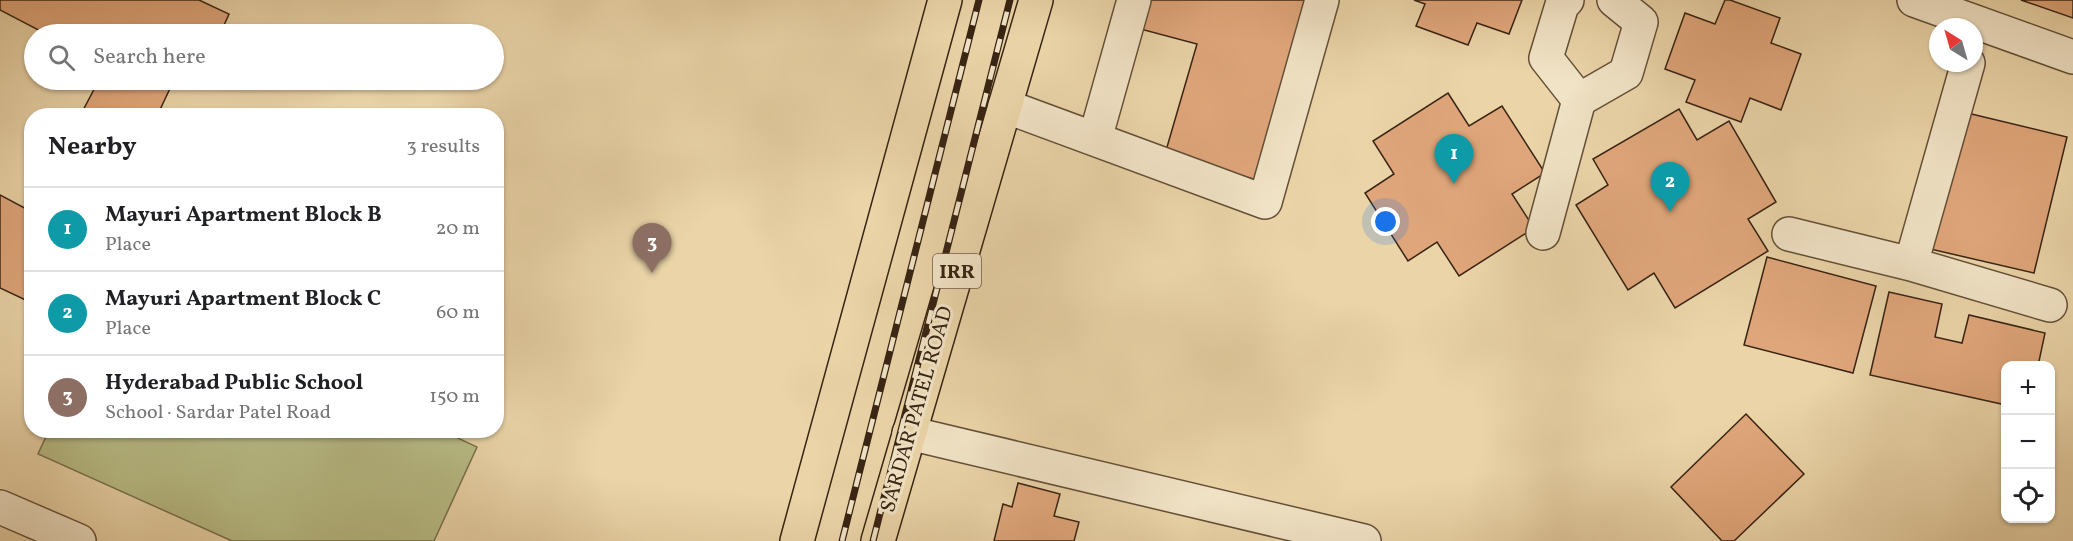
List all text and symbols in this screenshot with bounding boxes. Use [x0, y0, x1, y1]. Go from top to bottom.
north arrow [1929, 18, 1983, 72]
search box [24, 24, 504, 90]
icon: search [45, 41, 78, 74]
text: Search here [93, 42, 206, 73]
text: Nearby [48, 129, 137, 165]
text: 3 results [406, 133, 480, 161]
pin: 1 [1434, 134, 1474, 184]
pin: 2 [1650, 162, 1690, 212]
text: Mayuri Apartment Block B [105, 200, 382, 231]
your location [1371, 207, 1400, 236]
text: 1 [63, 215, 72, 243]
text: 20 m [436, 215, 480, 243]
pin: 3 [632, 224, 672, 273]
text: Place [105, 231, 151, 259]
road number: IRR [933, 254, 981, 288]
text: Mayuri Apartment Block C [105, 284, 381, 315]
text: 2 [62, 299, 73, 327]
text: 60 m [436, 299, 480, 327]
street label: SARDAR PATEL ROAD [874, 303, 961, 516]
text: Place [105, 315, 151, 343]
map controls [2001, 361, 2055, 523]
button: + [2001, 361, 2055, 415]
text: Hyderabad Public School [105, 368, 363, 399]
text: 3 [62, 383, 73, 411]
text: 150 m [429, 383, 480, 411]
text: School · Sardar Patel Road [105, 399, 331, 427]
button: − [2001, 415, 2055, 469]
button: locate [2001, 469, 2055, 523]

